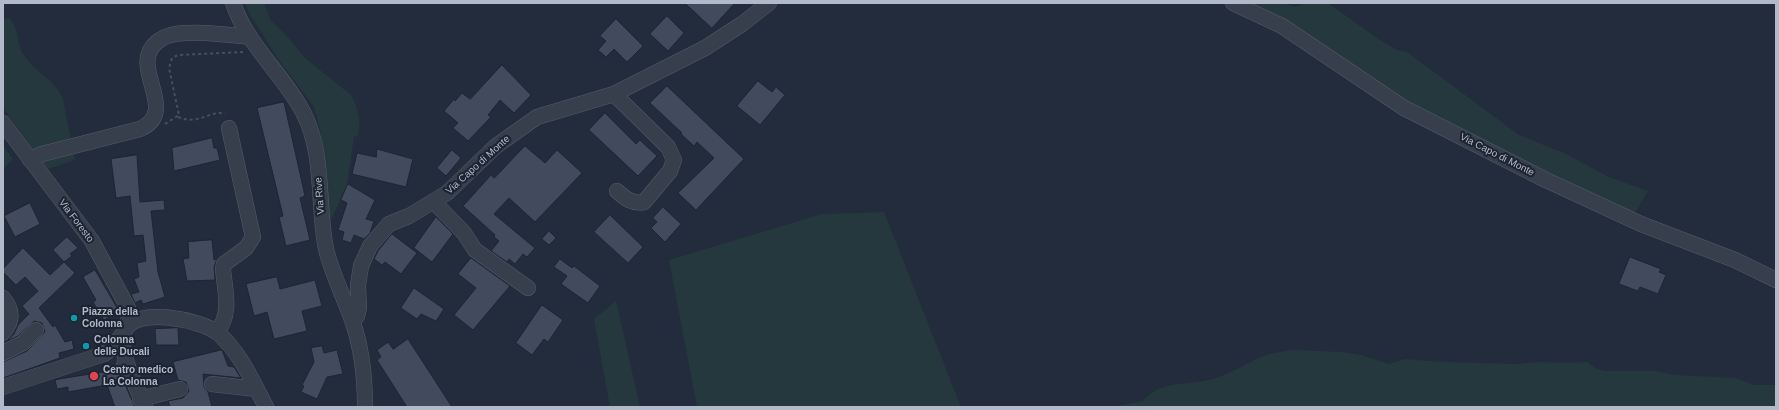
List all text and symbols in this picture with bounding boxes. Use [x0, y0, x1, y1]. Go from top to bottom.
street label: Via Capo di Monte [1458, 131, 1536, 179]
street label: Via Capo di Monte [443, 133, 513, 197]
street label: Via Rive [313, 177, 327, 215]
street label: Via Foresto [56, 197, 96, 245]
place label: Piazza della Colonna [82, 306, 138, 330]
marker: Piazza della Colonna [69, 313, 79, 323]
place label: Colonna delle Ducali [94, 334, 150, 358]
marker: Colonna delle Ducali [81, 341, 91, 351]
place label: Centro medico La Colonna [103, 364, 173, 388]
marker: Centro medico La Colonna [88, 370, 100, 382]

